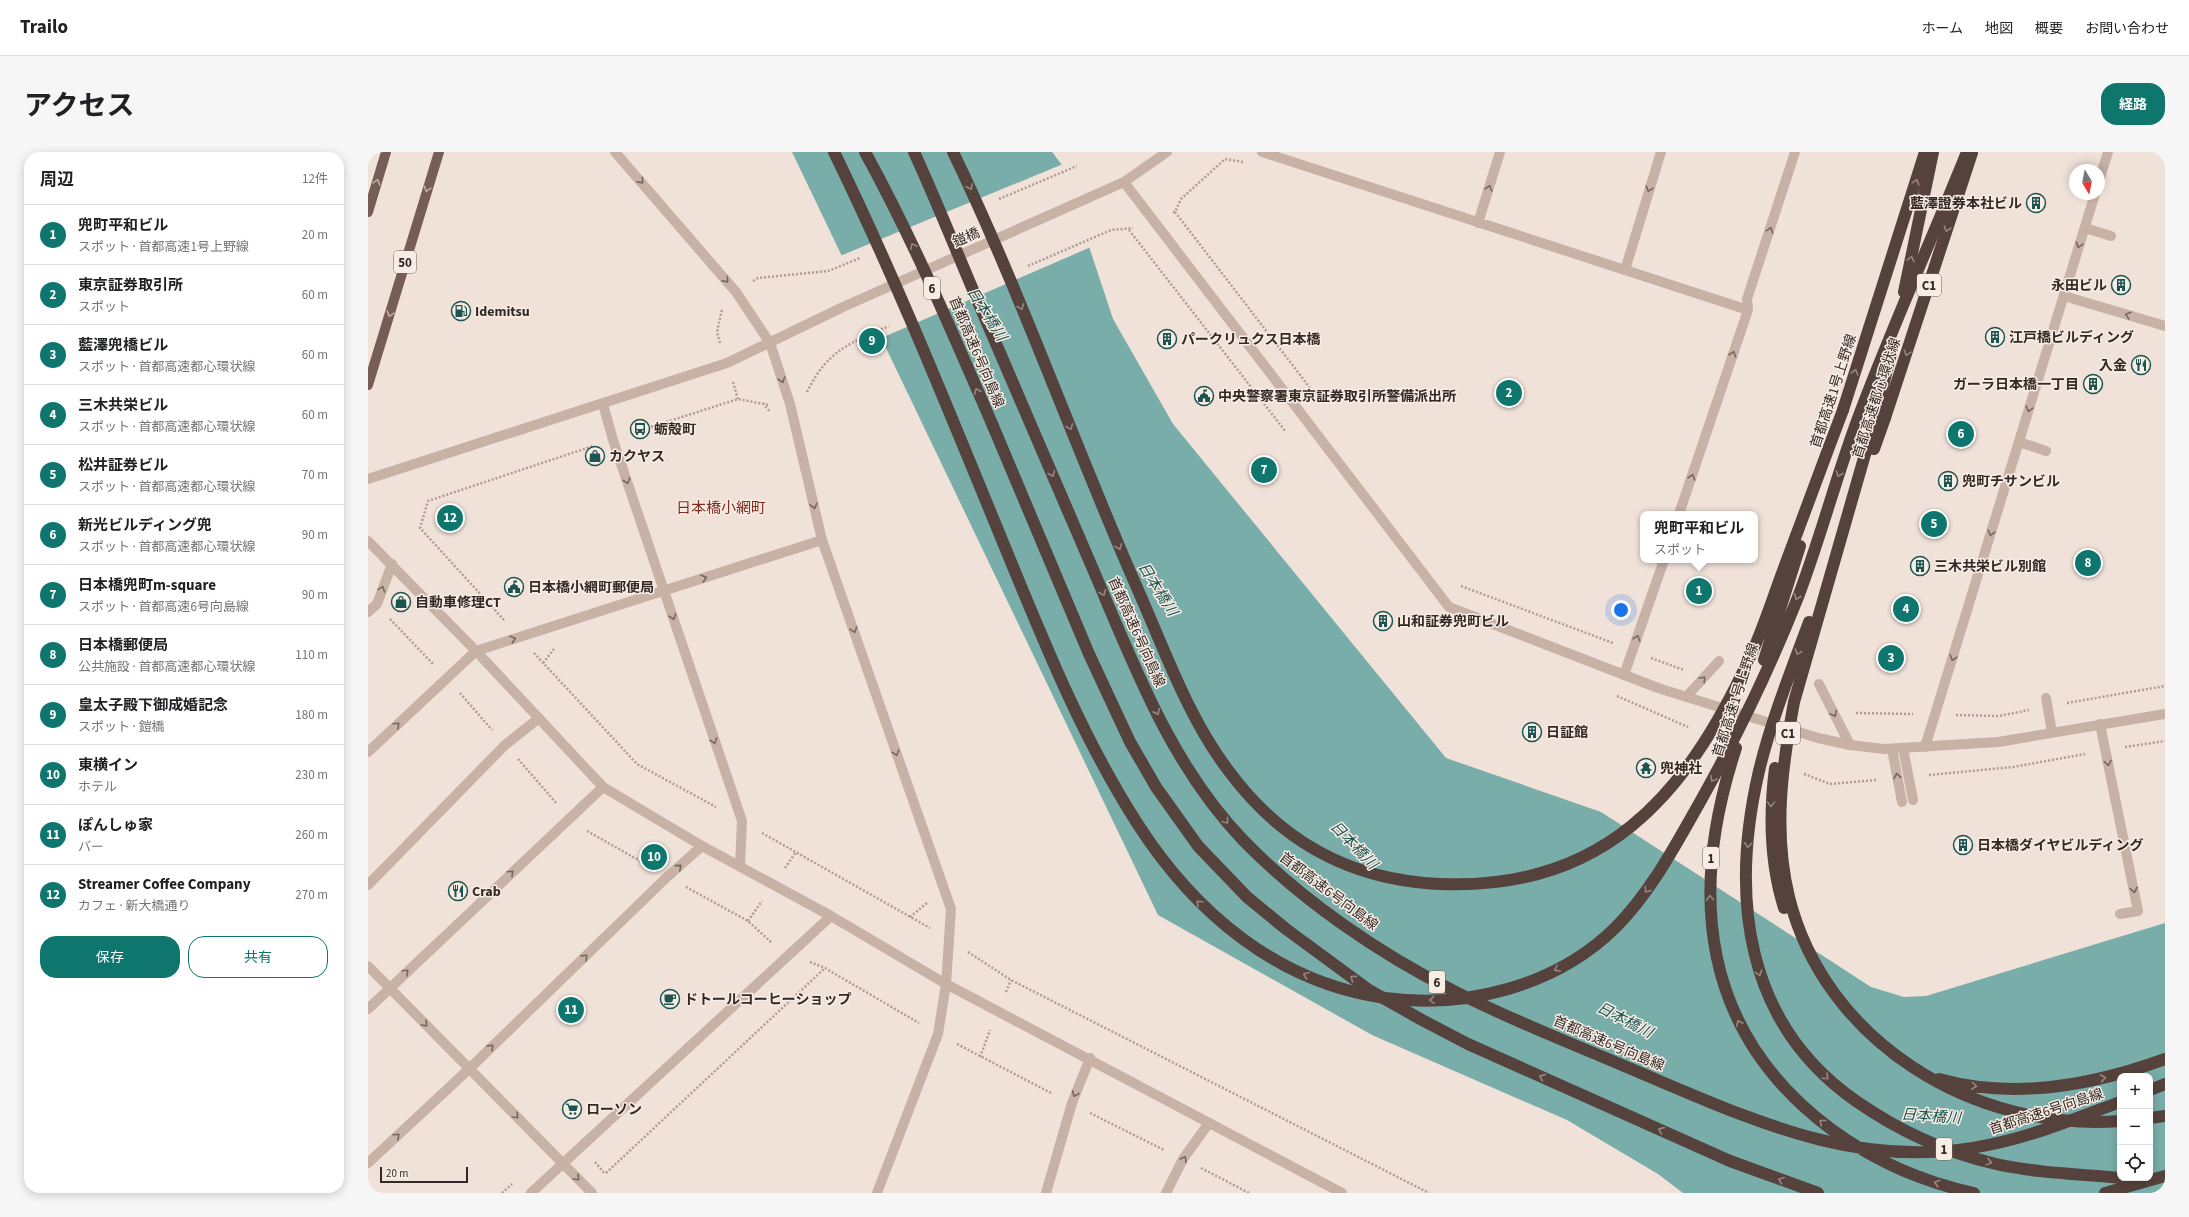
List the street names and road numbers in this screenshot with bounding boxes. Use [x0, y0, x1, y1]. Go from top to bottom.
street label: 鎧橋 [950, 223, 983, 253]
road number: 50 [394, 251, 416, 273]
road number: C1 [1917, 274, 1941, 296]
road number: 6 [924, 277, 940, 299]
street label: 首都高速6号向島線 [944, 294, 1009, 411]
street label: 首都高速1号上野線 [1806, 332, 1862, 451]
street label: 首都高速都心環状線 [1848, 335, 1906, 461]
street label: 首都高速6号向島線 [1103, 574, 1169, 691]
street label: 首都高速1号上野線 [1708, 641, 1764, 760]
road number: C1 [1776, 722, 1800, 744]
road number: 1 [1703, 847, 1719, 869]
street label: 首都高速6号向島線 [1275, 848, 1382, 936]
road number: 6 [1429, 971, 1445, 993]
street label: 首都高速6号向島線 [1550, 1011, 1667, 1076]
street label: 首都高速6号向島線 [1987, 1084, 2106, 1140]
road number: 1 [1936, 1138, 1952, 1160]

